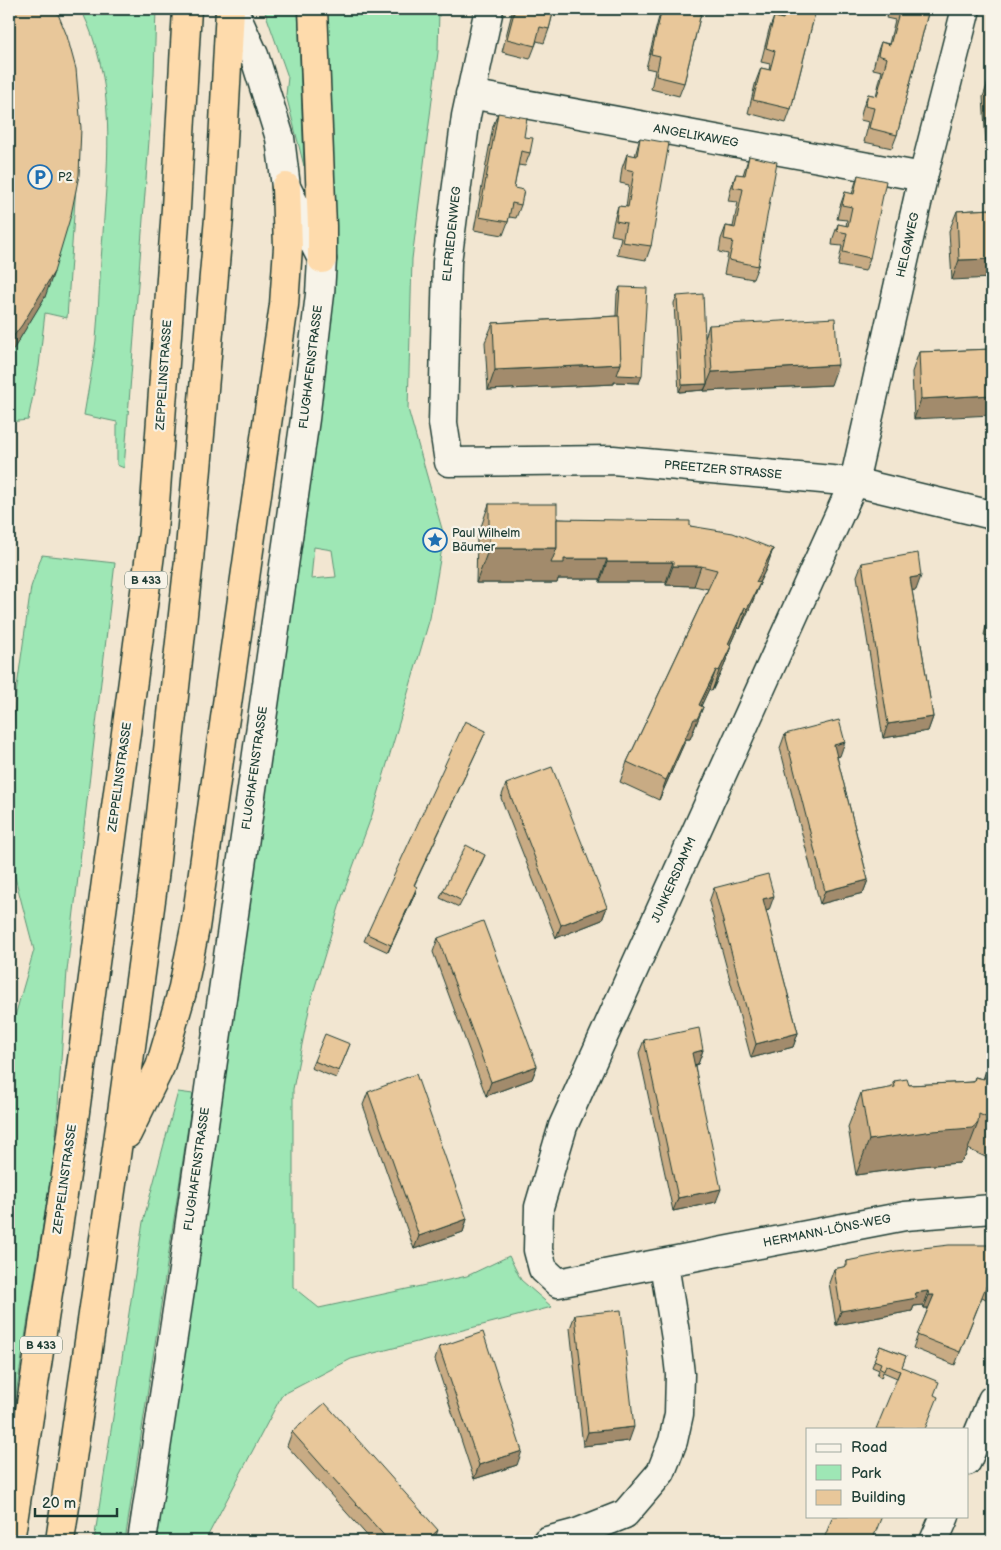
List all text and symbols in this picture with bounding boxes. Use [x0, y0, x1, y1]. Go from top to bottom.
street label: ANGELIKAWEG [652, 121, 740, 151]
parking icon: P2 [27, 164, 53, 190]
place label: P2 [58, 170, 73, 185]
street label: ELFRIEDENWEG [440, 186, 464, 282]
street label: HELGAWEG [893, 211, 923, 279]
street label: FLUGHAFENSTRASSE [296, 304, 326, 430]
street label: ZEPPELINSTRASSE [153, 319, 175, 432]
street label: PREETZER STRASSE [663, 457, 783, 483]
place label: Paul Wilhelm Bäumer [452, 526, 520, 555]
place icon: Paul Wilhelm Bäumer [422, 527, 448, 553]
road number: B 433 [125, 572, 167, 588]
street label: FLUGHAFENSTRASSE [239, 705, 271, 831]
street label: ZEPPELINSTRASSE [105, 721, 135, 834]
street label: JUNKERSDAMM [648, 835, 700, 925]
street label: FLUGHAFENSTRASSE [181, 1106, 213, 1232]
street label: ZEPPELINSTRASSE [50, 1123, 80, 1236]
street label: HERMANN-LÖNS-WEG [762, 1210, 892, 1251]
road number: B 433 [20, 1336, 62, 1354]
legend [806, 1428, 968, 1518]
text: Road [851, 1438, 887, 1457]
text: Park [851, 1464, 882, 1483]
scale bar [35, 1485, 118, 1517]
text: Building [851, 1488, 906, 1507]
text: 20 m [42, 1494, 76, 1513]

